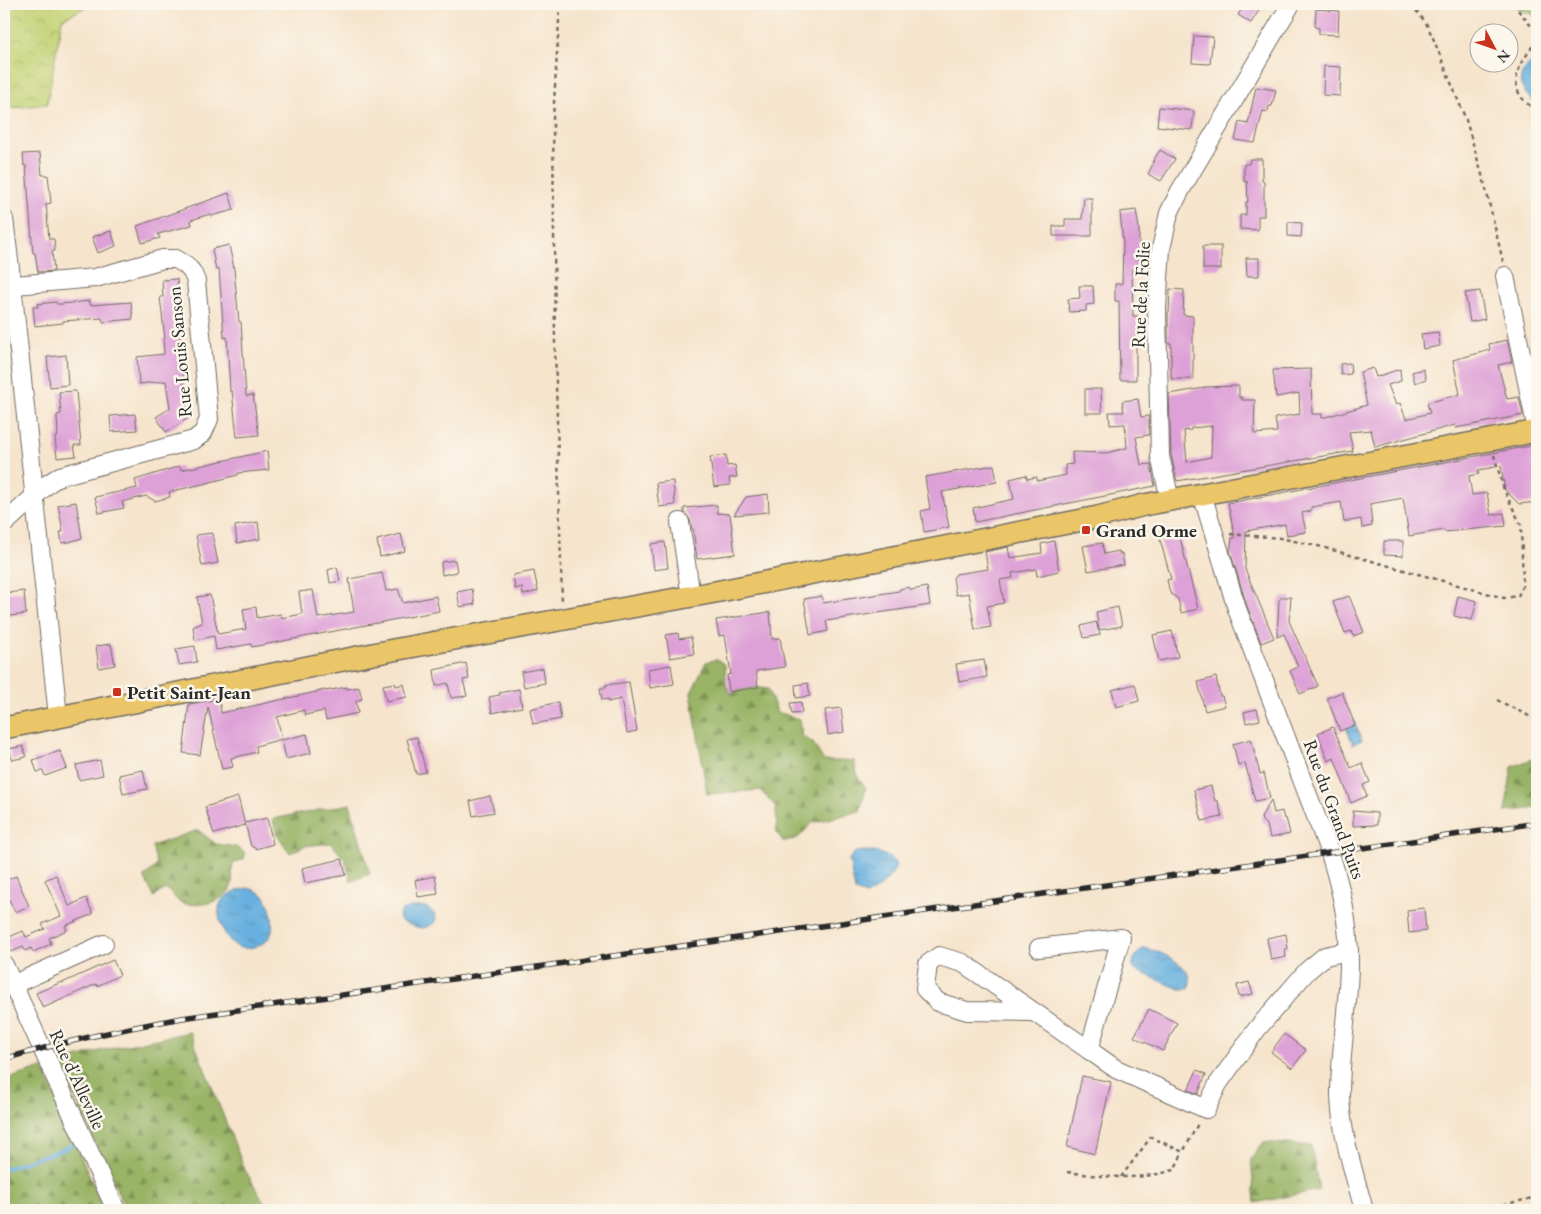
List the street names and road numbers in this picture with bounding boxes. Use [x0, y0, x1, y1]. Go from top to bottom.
street label: Rue de la Folie [1125, 241, 1156, 349]
street label: Rue Louis Sanson [161, 285, 198, 419]
street label: Rue du Grand Puits [1298, 736, 1371, 882]
street label: Rue d'Alleville [44, 1025, 112, 1133]

